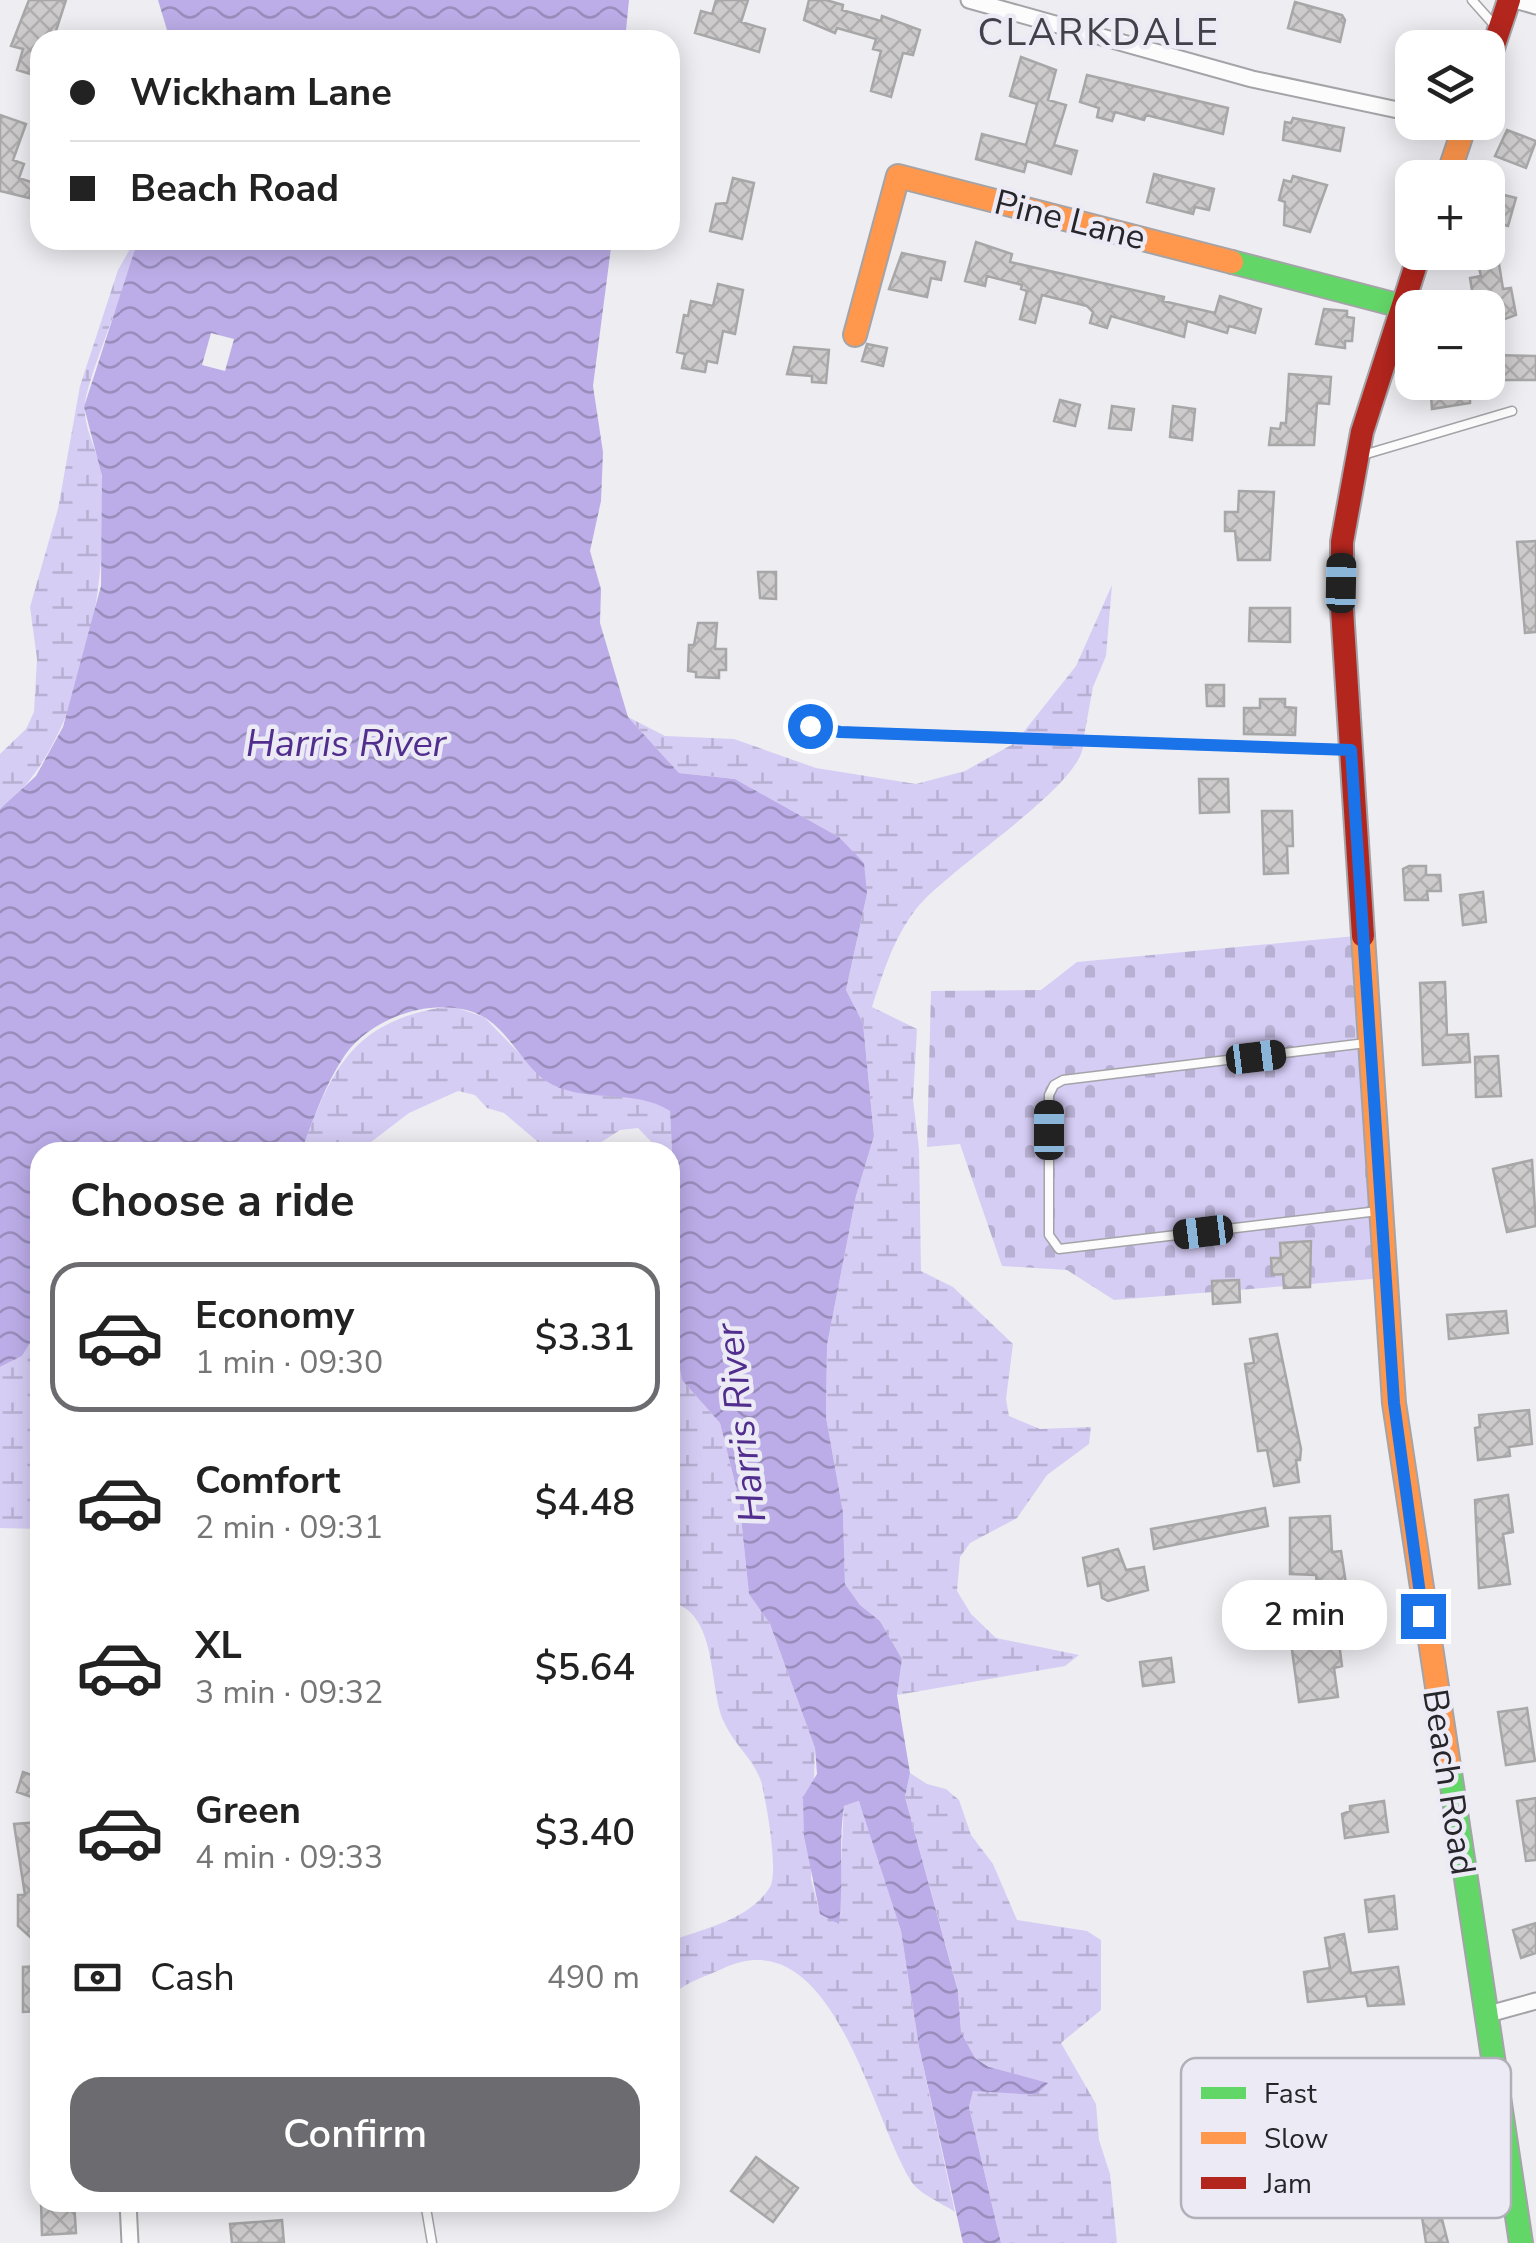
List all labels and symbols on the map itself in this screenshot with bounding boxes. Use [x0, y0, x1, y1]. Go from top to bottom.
district label: CLARKDALE [977, 7, 1221, 58]
street label: Pine Lane [990, 179, 1150, 261]
car [1325, 553, 1357, 613]
route start [788, 704, 833, 749]
water label: Harris River [246, 718, 448, 769]
car [1224, 1038, 1288, 1076]
car [1034, 1100, 1064, 1160]
car [1171, 1213, 1235, 1251]
water label: Harris River [703, 1319, 779, 1526]
callout: 2 min [1223, 1581, 1388, 1651]
route end [1401, 1594, 1446, 1639]
street label: Beach Road [1411, 1686, 1487, 1878]
legend [1181, 2058, 1511, 2218]
text: Fast [1264, 2075, 1317, 2113]
text: Slow [1264, 2120, 1328, 2158]
text: Jam [1263, 2165, 1312, 2203]

